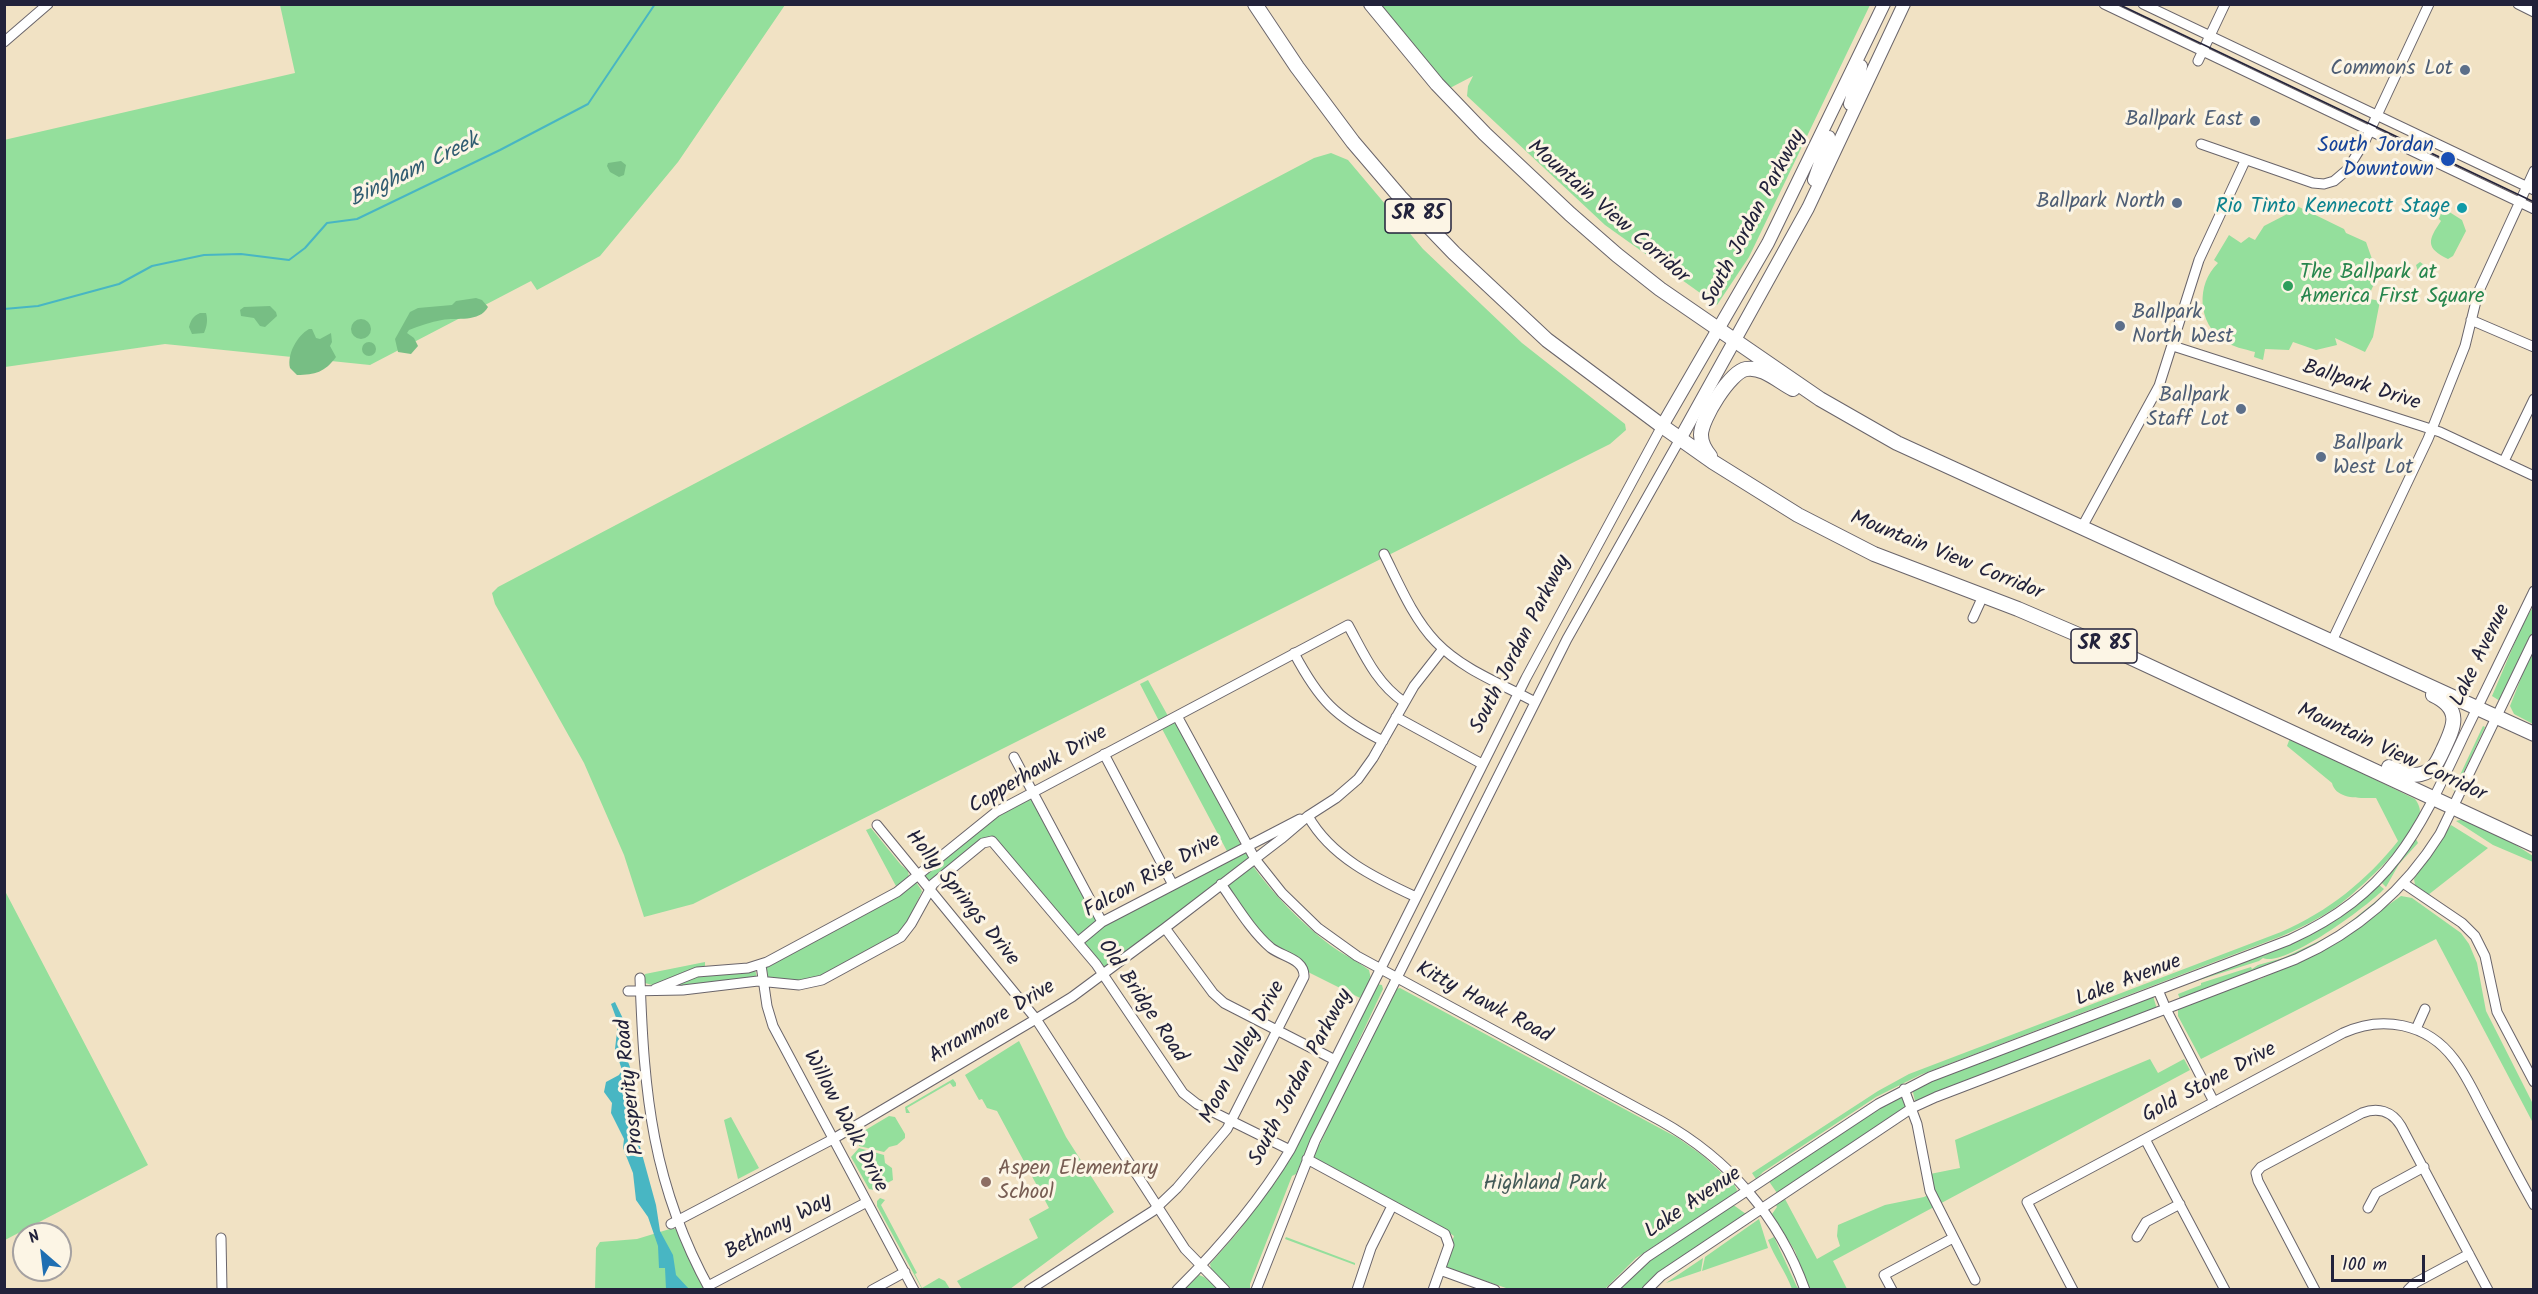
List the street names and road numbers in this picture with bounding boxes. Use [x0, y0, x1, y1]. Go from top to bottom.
street label: South Jordan Parkway [1698, 126, 1812, 312]
street label: Mountain View Corridor [1521, 136, 1693, 290]
road number: SR 85 [1385, 199, 1451, 233]
street label: Ballpark Drive [2299, 356, 2423, 418]
street label: Mountain View Corridor [1846, 507, 2046, 607]
street label: South Jordan Parkway [1466, 552, 1578, 738]
street label: Lake Avenue [2446, 601, 2518, 711]
road number: SR 85 [2071, 629, 2137, 663]
street label: Mountain View Corridor [2292, 699, 2490, 809]
street label: Copperhawk Drive [965, 721, 1113, 821]
street label: Holly Springs Drive [898, 826, 1024, 972]
street label: Falcon Rise Drive [1080, 829, 1226, 925]
street label: Old Bridge Road [1091, 936, 1191, 1068]
street label: Lake Avenue [2073, 950, 2185, 1014]
street label: Kitty Hawk Road [1411, 958, 1555, 1050]
street label: Arranmore Drive [925, 975, 1061, 1071]
street label: Moon Valley Drive [1196, 977, 1292, 1129]
street label: South Jordan Parkway [1245, 985, 1359, 1171]
street label: Prosperity Road [612, 1018, 652, 1156]
street label: Gold Stone Drive [2139, 1038, 2281, 1130]
street label: Willow Walk Drive [796, 1047, 892, 1197]
street label: Lake Avenue [1641, 1163, 1747, 1245]
street label: Bethany Way [721, 1189, 837, 1267]

